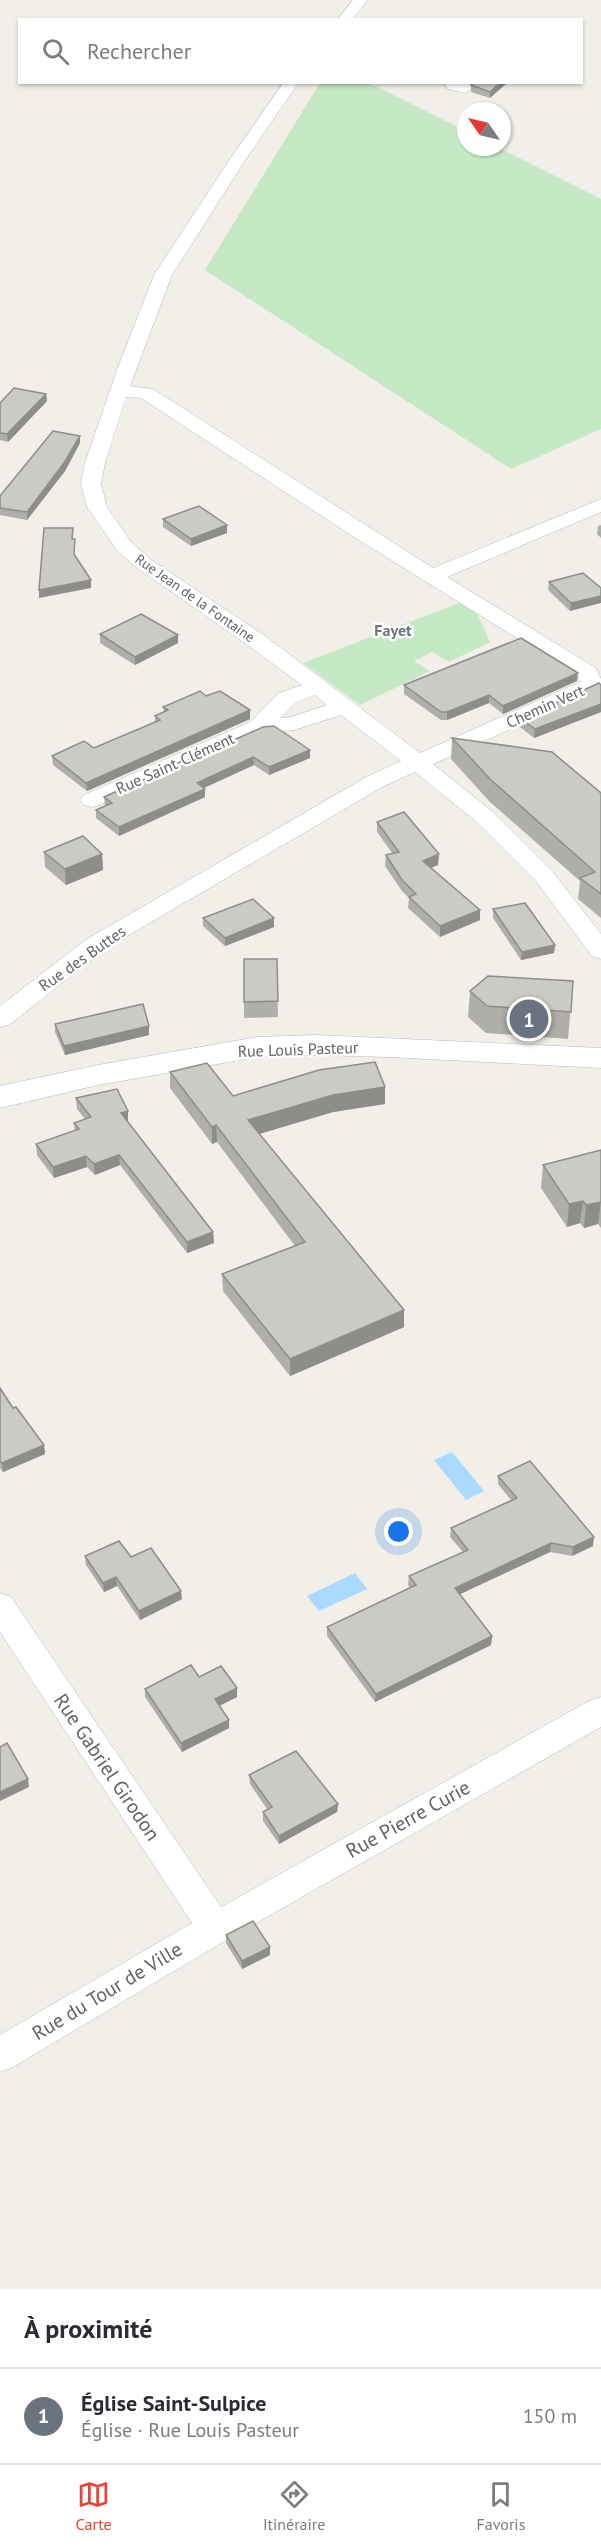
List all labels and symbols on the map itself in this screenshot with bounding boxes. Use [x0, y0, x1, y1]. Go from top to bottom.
north arrow [457, 102, 511, 156]
street label: Rue Jean de la Fontaine [132, 550, 258, 646]
district label: Fayet [374, 620, 412, 640]
street label: Chemin Vert [503, 680, 588, 732]
street label: Rue Saint-Clément [113, 728, 238, 798]
street label: Rue des Buttes [35, 921, 130, 995]
pin: 1 [510, 996, 548, 1042]
street label: Rue Louis Pasteur [237, 1037, 359, 1061]
your location [384, 1517, 413, 1546]
street label: Rue Gabriel Girodon [48, 1688, 166, 1846]
street label: Rue Pierre Curie [341, 1774, 475, 1864]
street label: Rue du Tour de Ville [27, 1936, 187, 2046]

